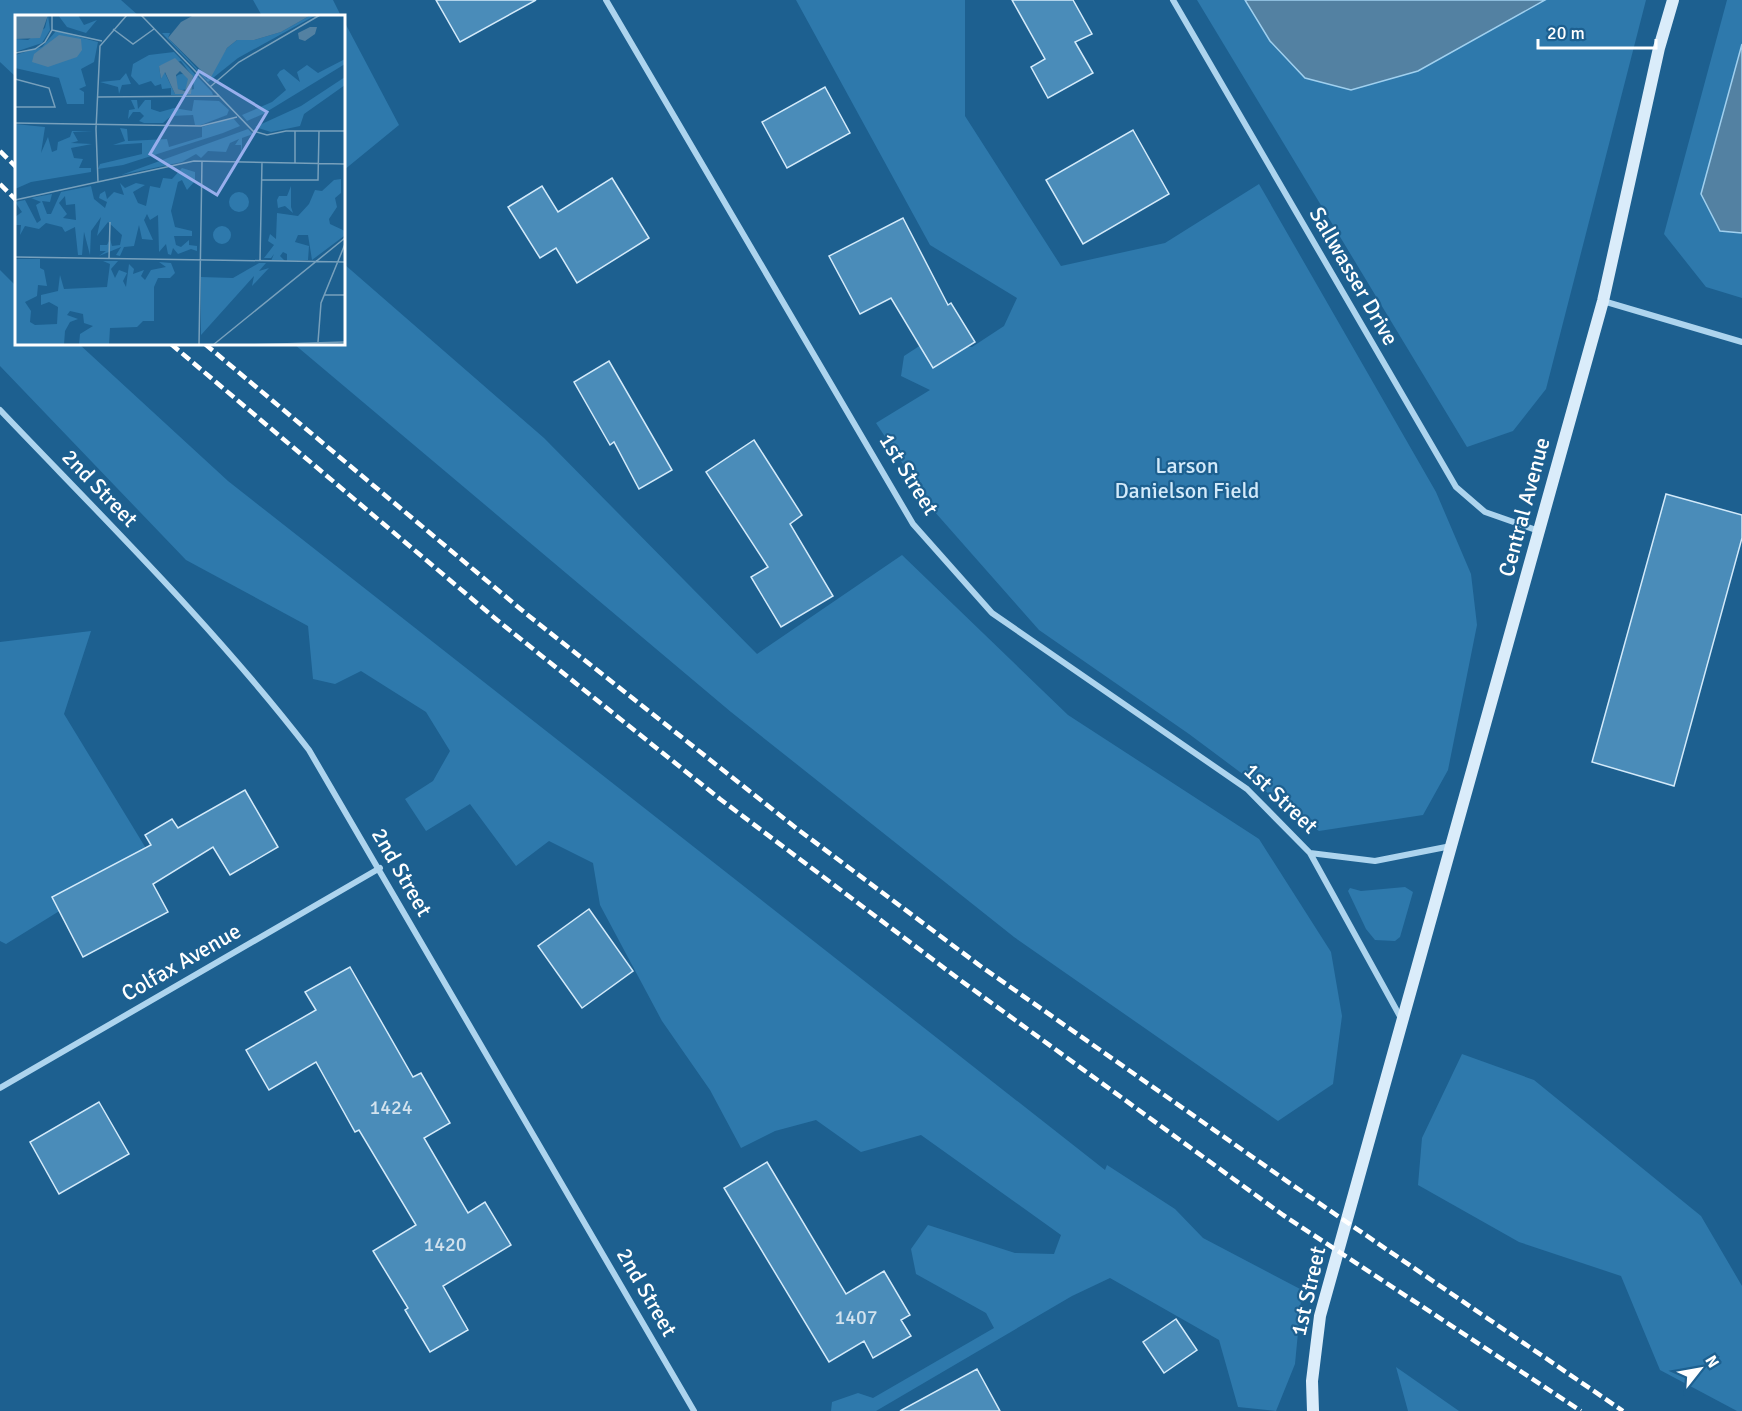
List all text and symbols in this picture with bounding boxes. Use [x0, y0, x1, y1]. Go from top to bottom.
scale bar [1538, 12, 1656, 50]
inset map [15, 15, 345, 345]
text: 20 m [1547, 22, 1585, 44]
street label: Sallwasser Drive [1304, 202, 1404, 350]
street label: 1st Street [873, 428, 945, 520]
street label: Central Avenue [1492, 434, 1556, 580]
street label: 2nd Street [56, 443, 144, 533]
park label: Larson Danielson Field [1115, 452, 1259, 504]
street label: 1st Street [1238, 757, 1324, 839]
street label: 2nd Street [366, 823, 438, 921]
street label: Colfax Avenue [117, 917, 245, 1007]
house number: 1424 [369, 1095, 413, 1120]
house number: 1420 [423, 1232, 467, 1257]
street label: 2nd Street [611, 1243, 683, 1341]
street label: 1st Street [1285, 1243, 1331, 1339]
house number: 1407 [834, 1305, 878, 1330]
north arrow [1670, 1339, 1730, 1399]
text: N [1701, 1352, 1723, 1372]

